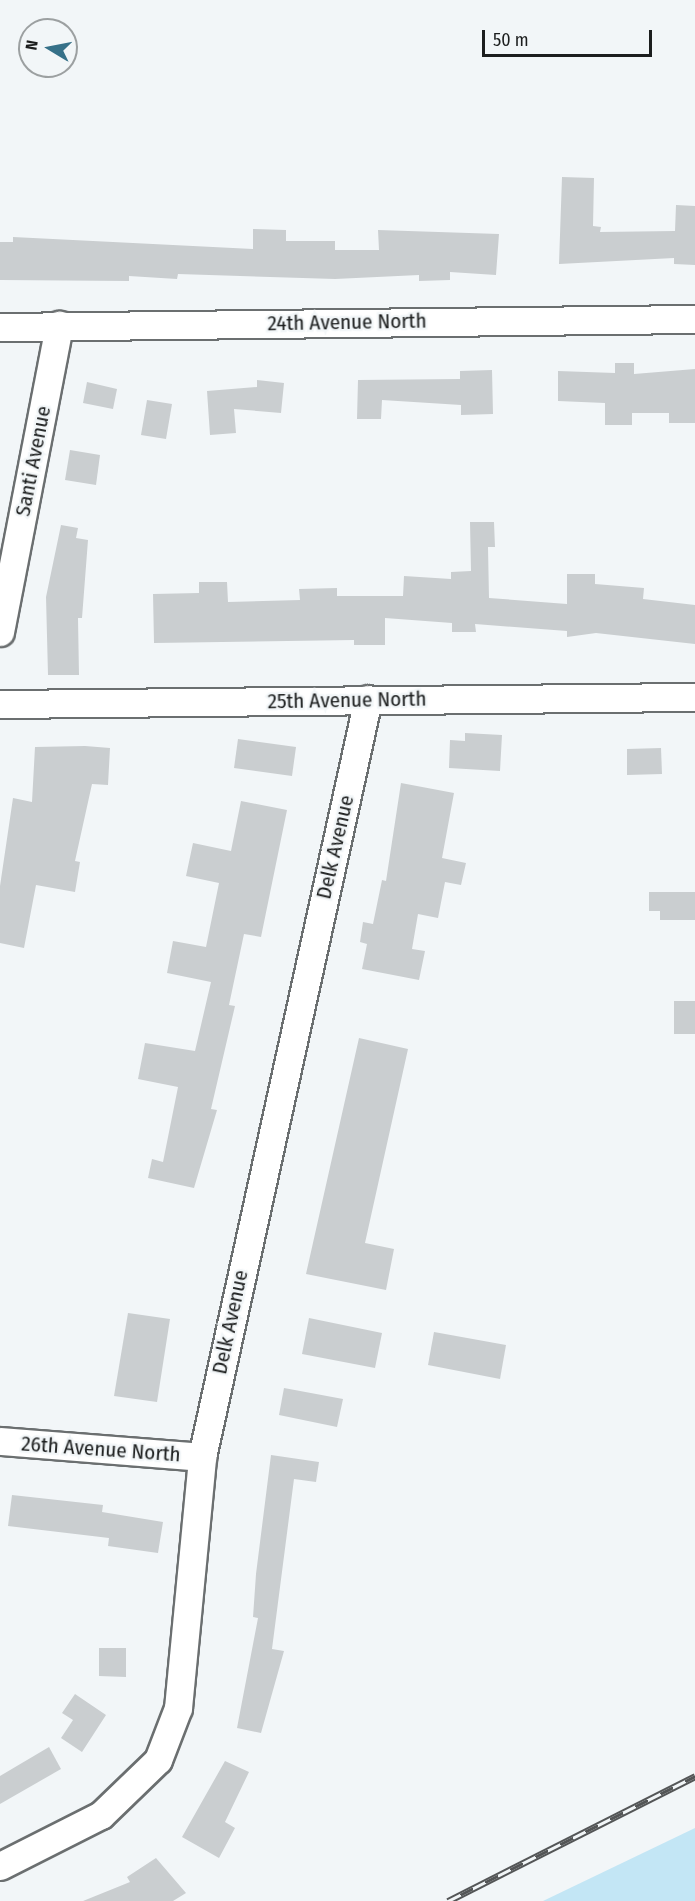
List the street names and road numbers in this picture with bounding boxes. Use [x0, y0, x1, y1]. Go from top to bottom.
street label: 24th Avenue North [267, 308, 427, 336]
street label: Santi Avenue [10, 404, 56, 518]
street label: 25th Avenue North [267, 686, 427, 714]
street label: Delk Avenue [311, 793, 359, 901]
street label: Delk Avenue [207, 1268, 253, 1376]
street label: 26th Avenue North [20, 1431, 182, 1467]

